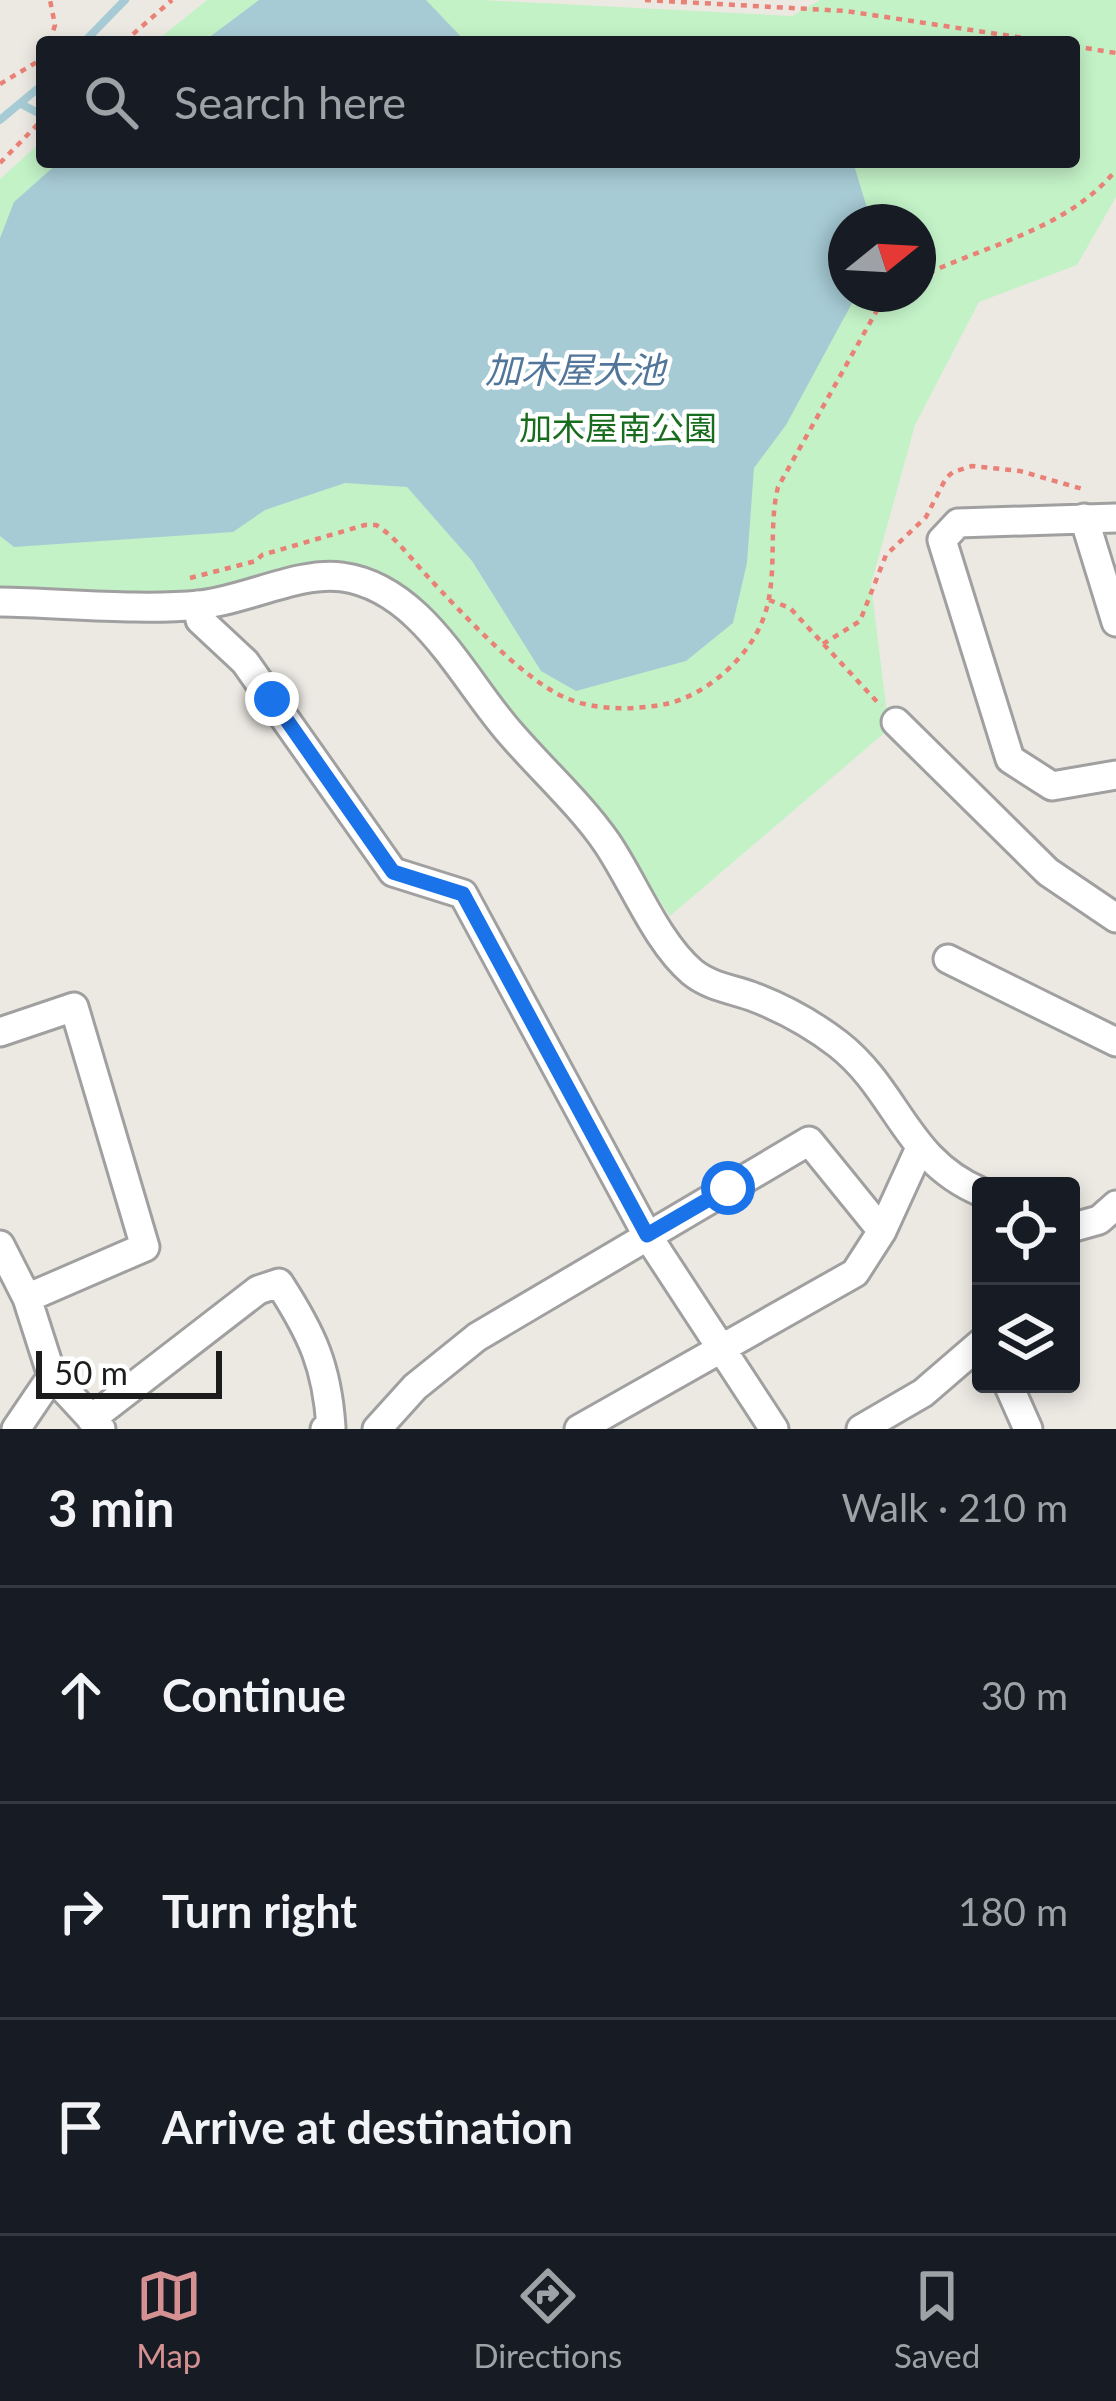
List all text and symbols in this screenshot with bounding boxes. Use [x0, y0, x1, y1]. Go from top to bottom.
search box [36, 36, 1080, 168]
icon: search [78, 69, 144, 135]
text: Search here [174, 75, 406, 129]
north arrow [828, 204, 936, 312]
water label: 加木屋大池 [485, 347, 668, 391]
park label: 加木屋南公園 [519, 407, 717, 447]
route end [245, 672, 299, 726]
route start [701, 1161, 755, 1215]
map controls [972, 1177, 1080, 1393]
button: locate [972, 1177, 1080, 1285]
button: layers [972, 1285, 1080, 1393]
scale bar [36, 1345, 222, 1398]
text: 50 m [54, 1352, 128, 1392]
text: 3 min [48, 1477, 174, 1538]
text: Walk · 210 m [841, 1484, 1068, 1530]
icon: ahead [48, 1662, 114, 1728]
text: Continue [162, 1668, 346, 1722]
text: 30 m [981, 1672, 1068, 1718]
icon: right [48, 1878, 114, 1944]
text: Turn right [162, 1884, 357, 1938]
text: 180 m [958, 1888, 1068, 1934]
icon: arrive [48, 2094, 114, 2160]
text: Arrive at destination [162, 2100, 573, 2154]
tab: Map [136, 2263, 202, 2375]
tab: Directions [473, 2263, 622, 2375]
tab: Saved [894, 2263, 980, 2375]

